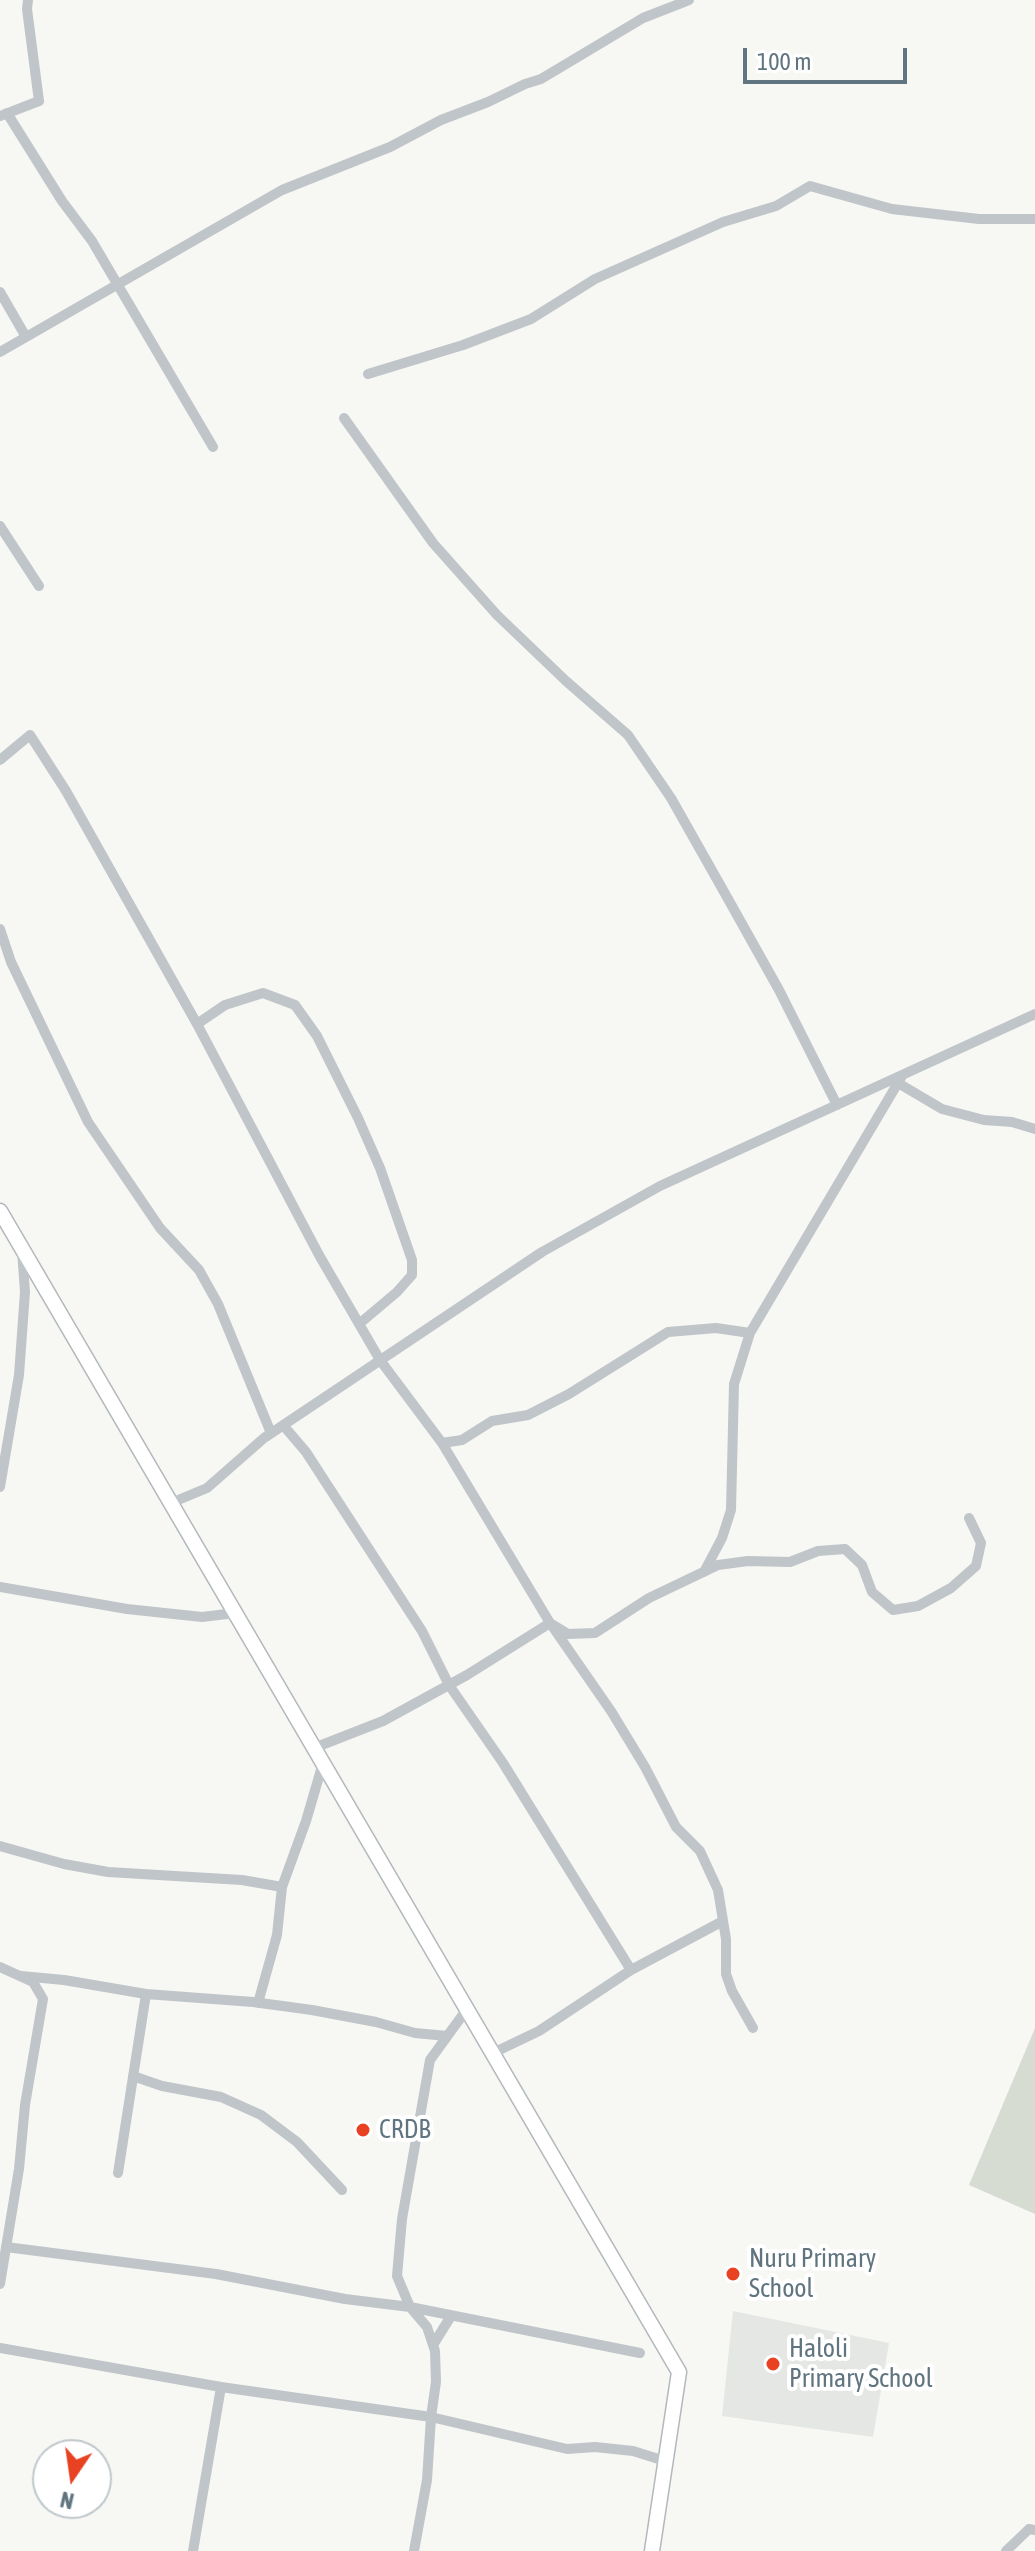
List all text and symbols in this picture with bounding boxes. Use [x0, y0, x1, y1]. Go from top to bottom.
scale bar [747, 32, 911, 82]
text: 100 m [757, 48, 811, 75]
place label: CRDB [379, 2114, 431, 2146]
marker: CRDB [354, 2121, 372, 2139]
place label: Nuru Primary School [749, 2243, 876, 2304]
marker: Nuru Primary School [724, 2265, 742, 2283]
place label: Haloli Primary School [789, 2333, 933, 2394]
marker: Haloli Primary School [764, 2355, 782, 2373]
north arrow [32, 2439, 112, 2519]
text: N [58, 2486, 76, 2515]

